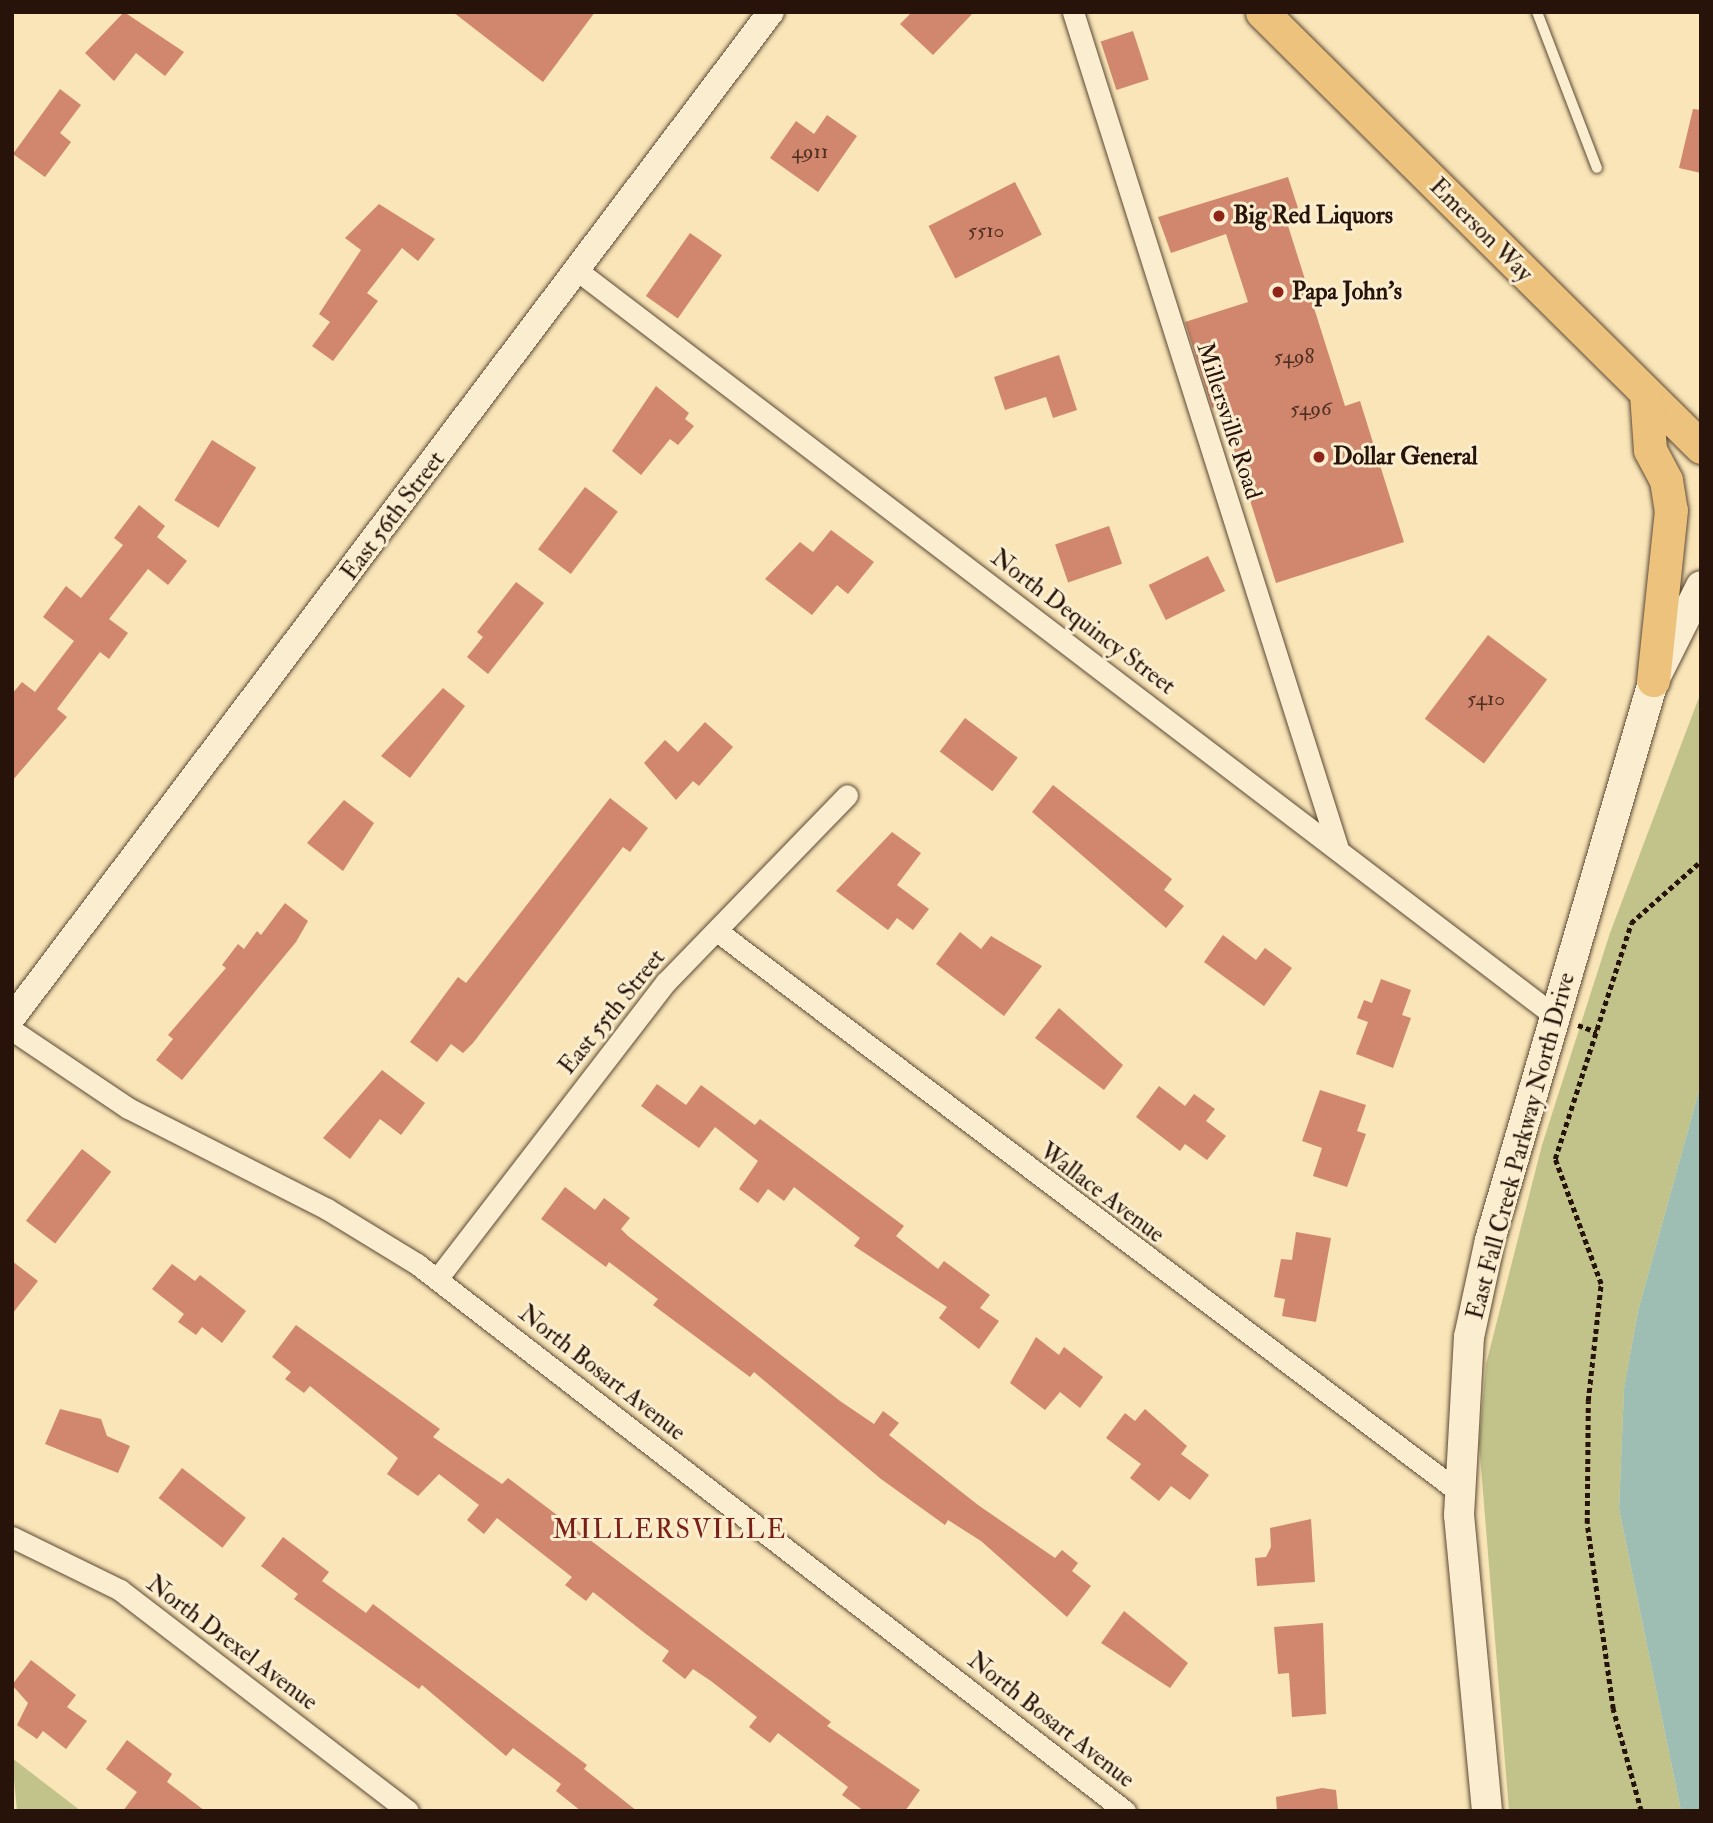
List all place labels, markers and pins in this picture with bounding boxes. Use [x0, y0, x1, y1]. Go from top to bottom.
place label: Big Red Liquors [1233, 202, 1393, 230]
marker: Big Red Liquors [1211, 208, 1227, 224]
place label: Papa John's [1292, 278, 1402, 306]
marker: Papa John's [1270, 284, 1286, 300]
place label: Dollar General [1333, 443, 1478, 471]
marker: Dollar General [1311, 449, 1327, 465]

